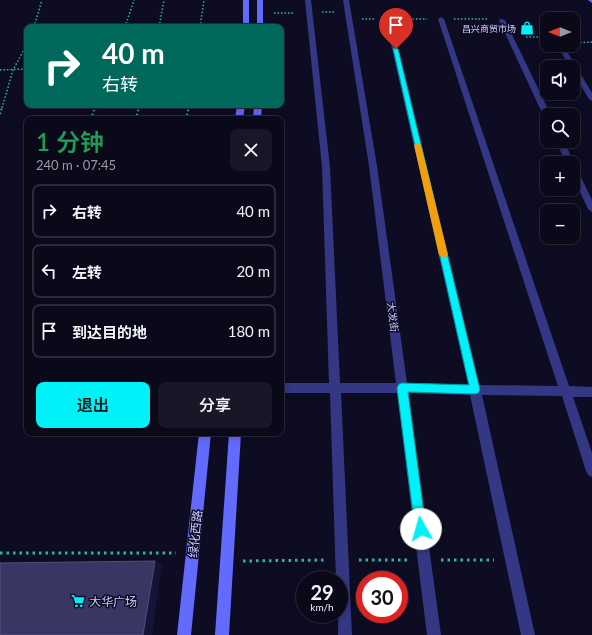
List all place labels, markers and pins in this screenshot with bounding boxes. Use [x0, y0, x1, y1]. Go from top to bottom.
pin [379, 8, 413, 49]
shop icon: 昌兴商贸市场 [519, 20, 535, 36]
place label: 昌兴商贸市场 [462, 23, 516, 34]
supermarket icon: 大华广场 [70, 593, 86, 609]
place label: 大华广场 [89, 594, 137, 609]

